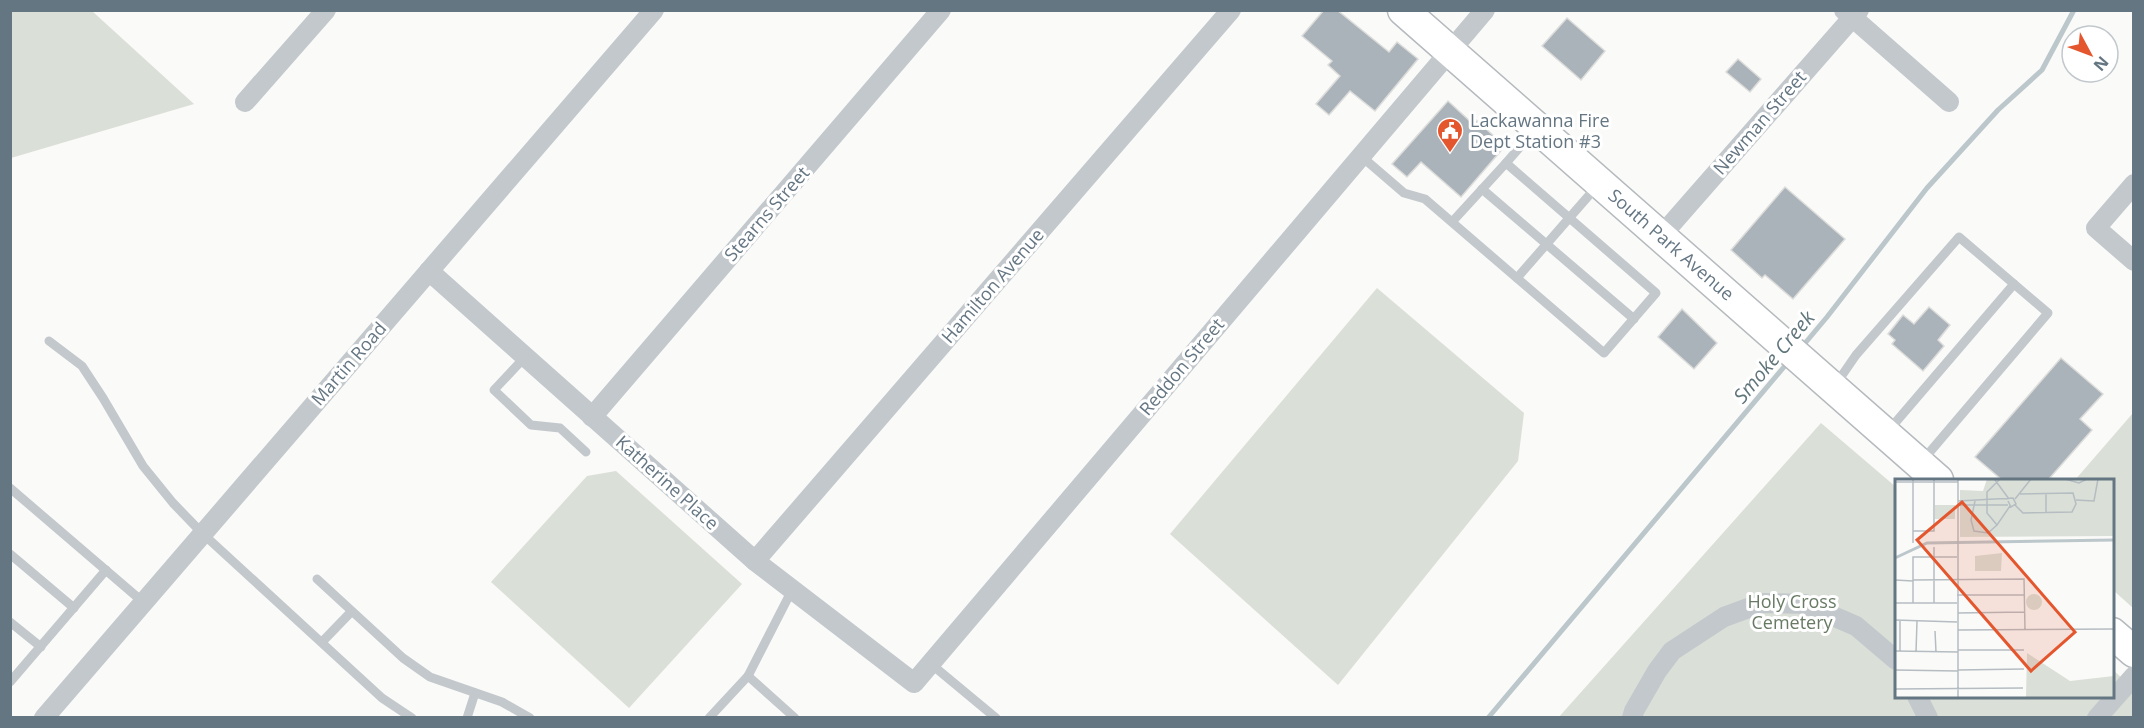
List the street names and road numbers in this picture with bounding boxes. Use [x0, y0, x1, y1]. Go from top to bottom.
street label: Newman Street [1707, 65, 1811, 179]
street label: Stearns Street [718, 161, 814, 266]
street label: South Park Avenue [1604, 183, 1739, 305]
street label: Hamilton Avenue [936, 223, 1049, 348]
street label: Reddon Street [1133, 313, 1229, 420]
street label: Martin Road [305, 317, 391, 410]
street label: Katherine Place [611, 430, 724, 535]

